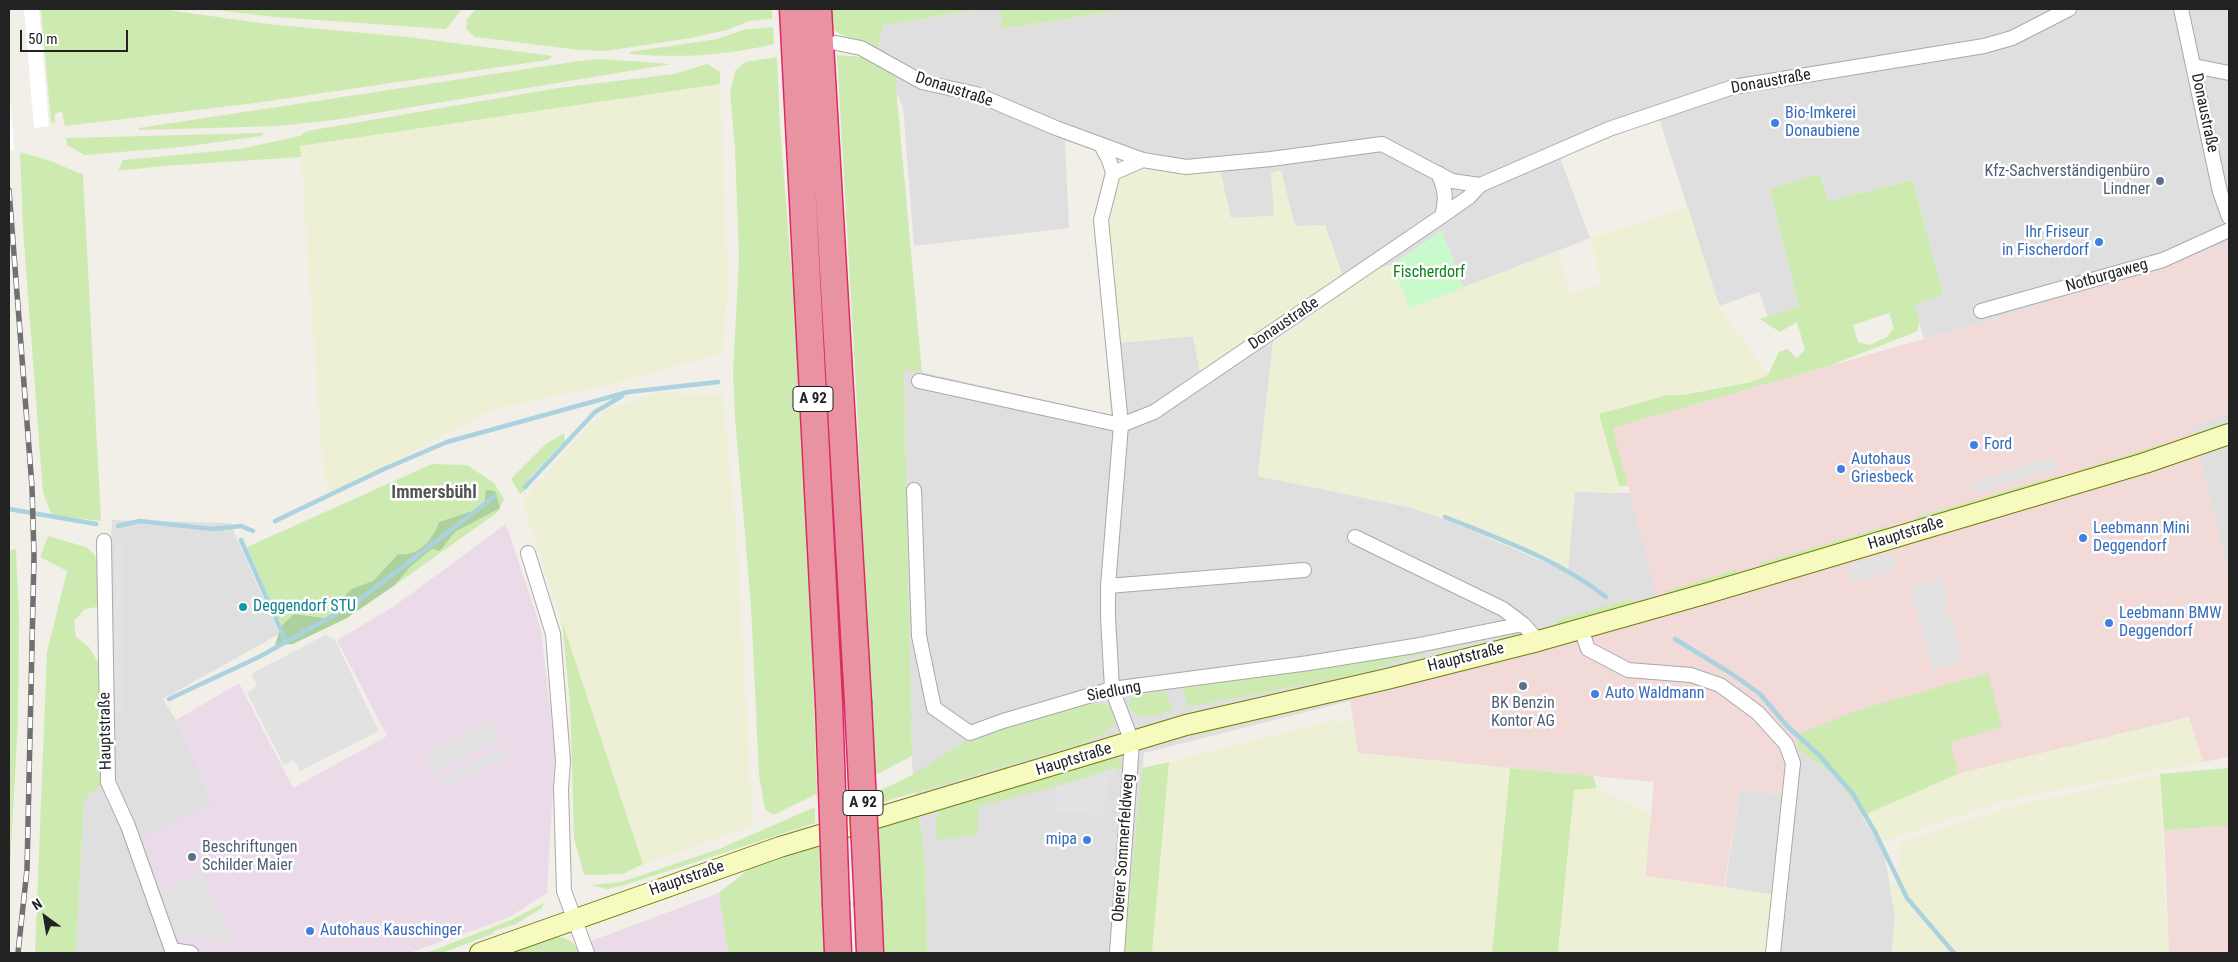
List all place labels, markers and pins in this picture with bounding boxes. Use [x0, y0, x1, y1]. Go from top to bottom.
place label: Bio-Imkerei Donaubiene [1785, 104, 1860, 142]
marker: Bio-Imkerei Donaubiene [1769, 117, 1781, 129]
place label: Kfz-Sachverständigenbüro Lindner [1984, 162, 2150, 200]
marker: Kfz-Sachverständigenbüro Lindner [2154, 175, 2166, 187]
place label: Ihr Friseur in Fischerdorf [2002, 223, 2089, 261]
marker: Ihr Friseur in Fischerdorf [2093, 236, 2105, 248]
place label: Ford [1984, 435, 2012, 455]
marker: Ford [1968, 439, 1980, 451]
place label: Autohaus Griesbeck [1851, 450, 1914, 488]
marker: Autohaus Griesbeck [1835, 463, 1847, 475]
place label: Leebmann Mini Deggendorf [2093, 519, 2190, 557]
marker: Leebmann Mini Deggendorf [2077, 532, 2089, 544]
place label: Deggendorf STU [253, 597, 356, 617]
marker: Deggendorf STU [237, 601, 249, 613]
place label: Leebmann BMW Deggendorf [2119, 604, 2221, 642]
marker: Leebmann BMW Deggendorf [2103, 617, 2115, 629]
marker: BK Benzin Kontor AG [1517, 680, 1529, 692]
place label: Auto Waldmann [1605, 684, 1705, 704]
marker: Auto Waldmann [1589, 688, 1601, 700]
place label: BK Benzin Kontor AG [1491, 694, 1555, 732]
place label: mipa [1046, 830, 1077, 850]
marker: mipa [1081, 834, 1093, 846]
place label: Beschriftungen Schilder Maier [202, 838, 298, 876]
marker: Beschriftungen Schilder Maier [186, 851, 198, 863]
place label: Autohaus Kauschinger [320, 921, 462, 941]
marker: Autohaus Kauschinger [304, 925, 316, 937]

